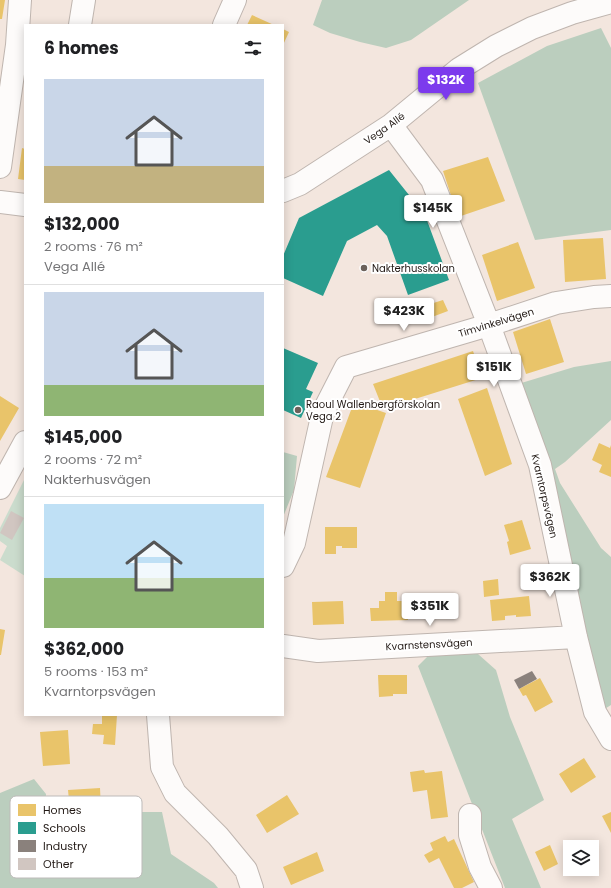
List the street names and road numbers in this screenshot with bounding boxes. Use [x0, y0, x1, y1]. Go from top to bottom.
street label: Vega Allé [361, 109, 408, 148]
street label: Timvinkelvägen [457, 304, 536, 341]
street label: Kvarntorpsvägen [528, 453, 561, 540]
street label: Kvarnstensvägen [385, 635, 473, 654]

